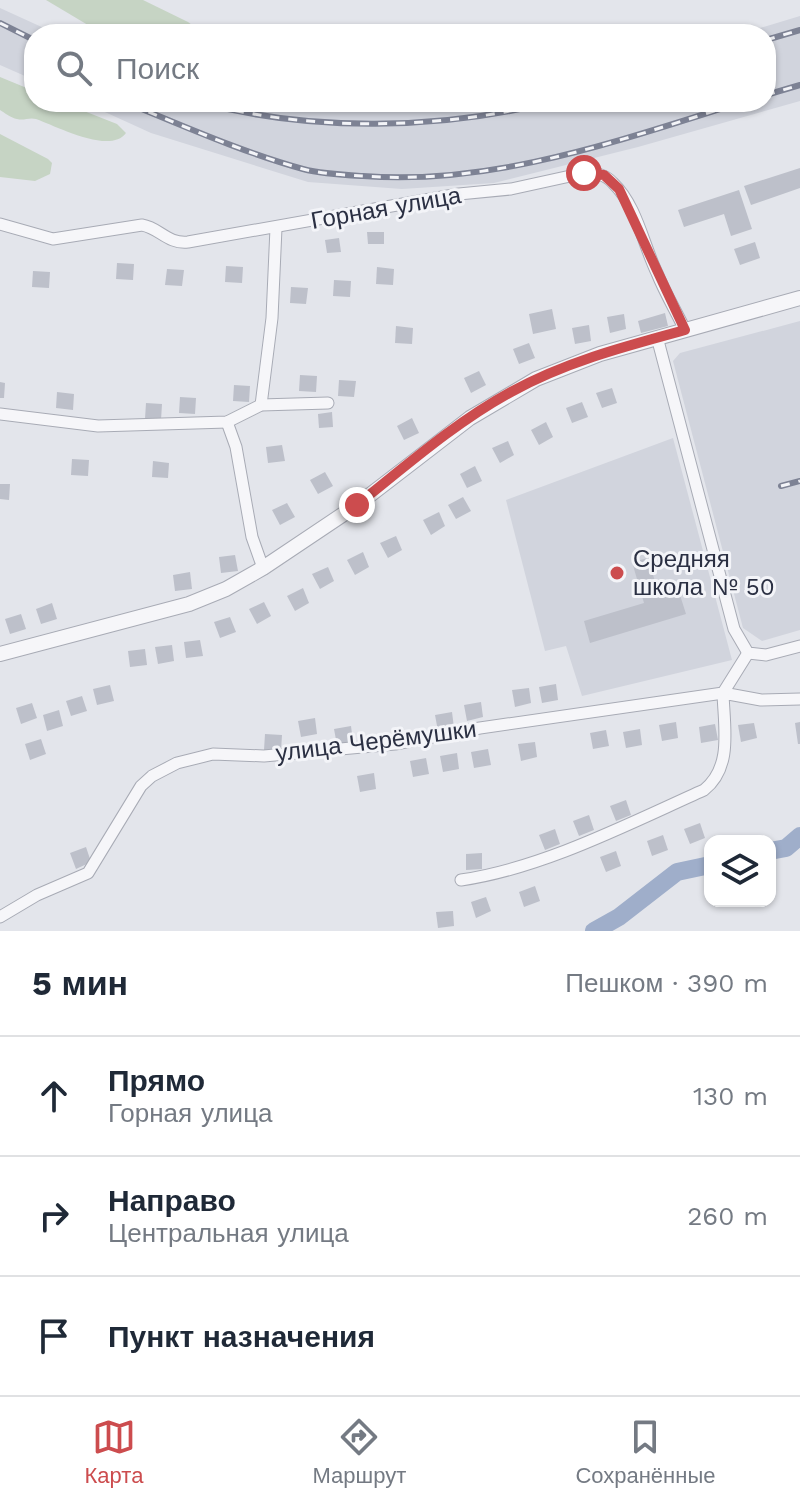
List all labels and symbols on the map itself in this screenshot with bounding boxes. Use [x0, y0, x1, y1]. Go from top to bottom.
route start [566, 155, 602, 191]
street label: Горная улица [309, 181, 464, 235]
route end [339, 487, 375, 523]
place label: Средняя школа № 50 [633, 545, 775, 601]
marker: Средняя школа № 50 [608, 564, 626, 582]
street label: улица Черёмушки [274, 715, 478, 767]

